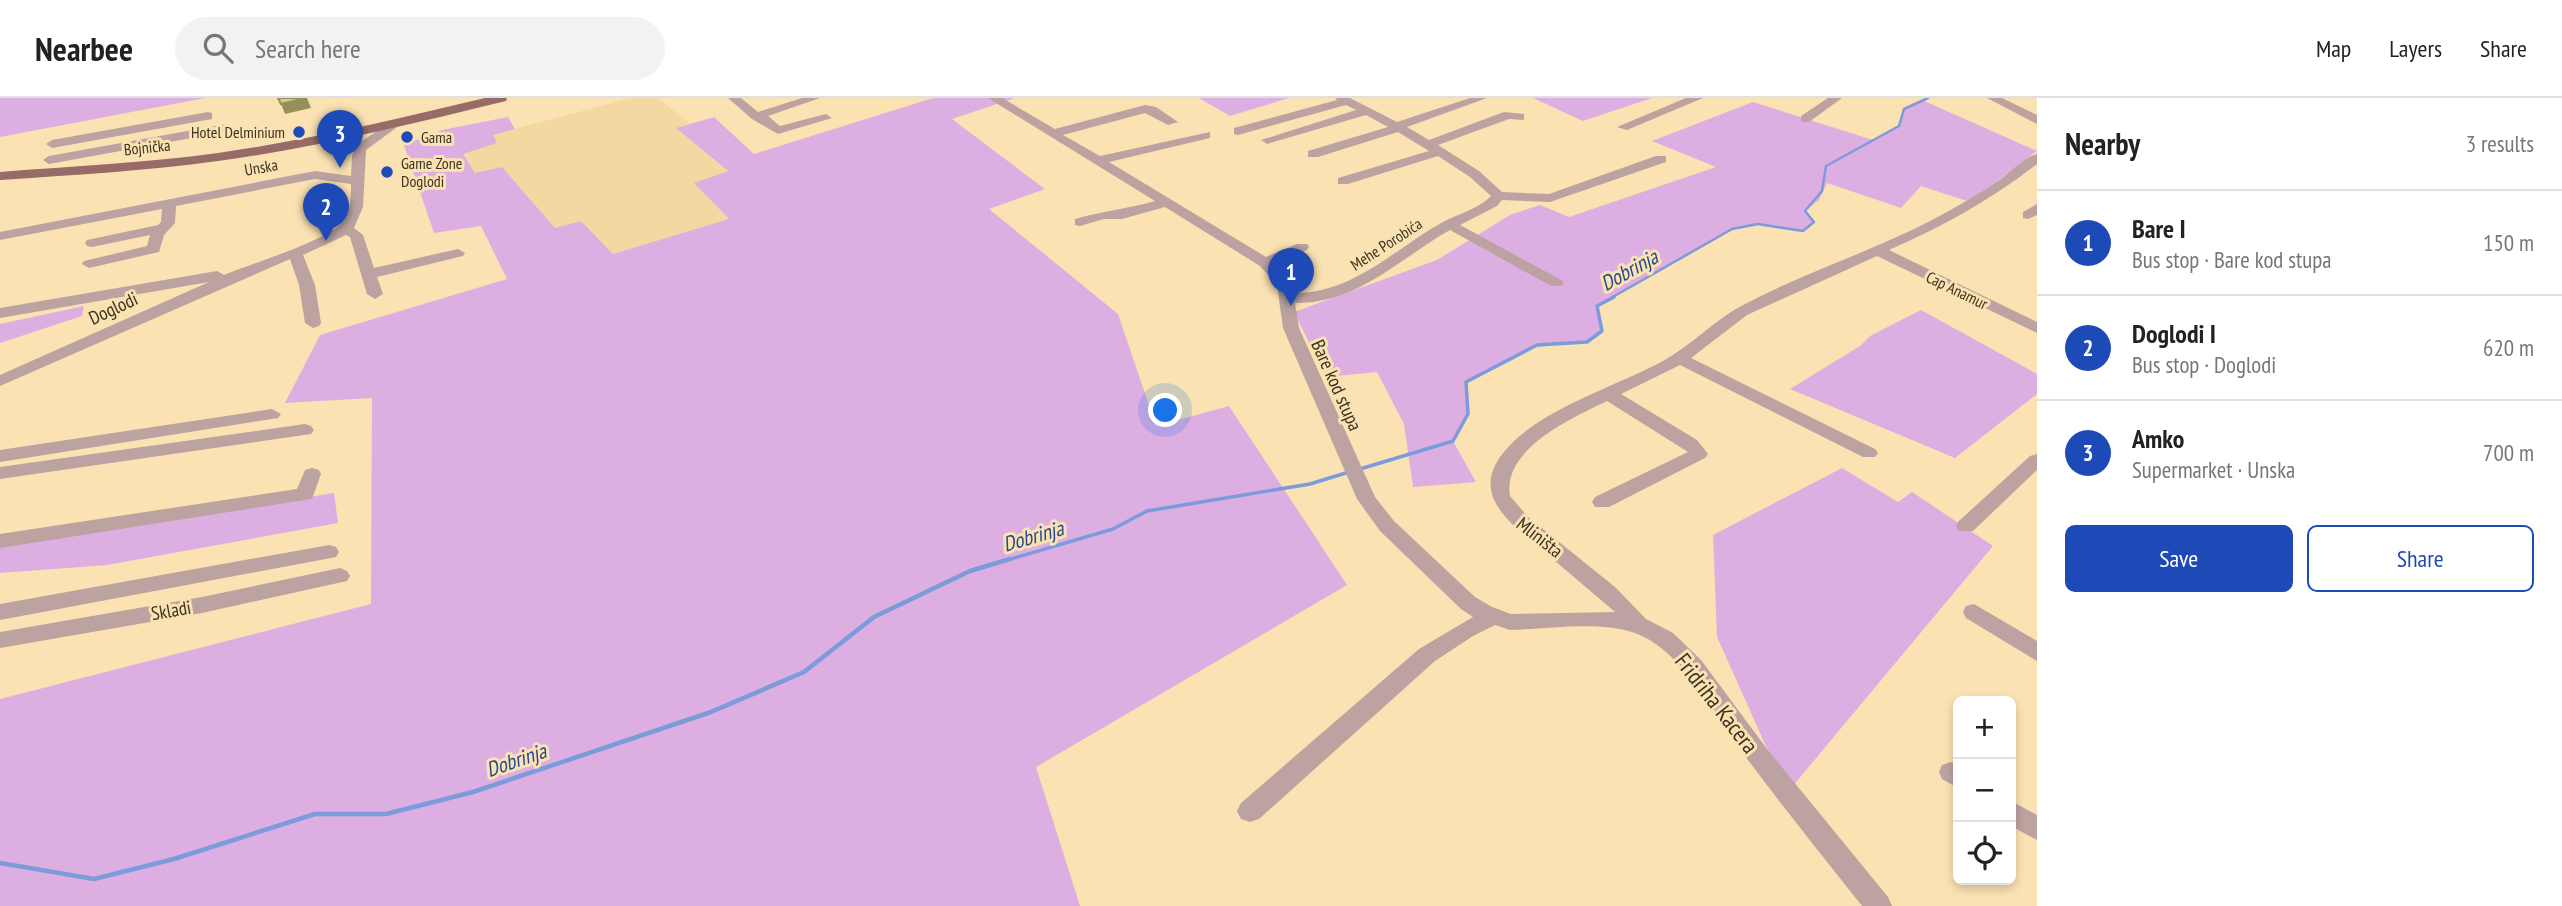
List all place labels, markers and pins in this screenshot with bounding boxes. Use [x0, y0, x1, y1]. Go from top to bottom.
pin: 3 [317, 110, 363, 168]
place label: Hotel Delminium [191, 122, 285, 142]
marker: Hotel Delminium [291, 124, 307, 140]
place label: Gama [421, 127, 452, 147]
marker: Gama [399, 129, 415, 145]
place label: Game Zone Doglodi [401, 153, 462, 191]
marker: Game Zone Doglodi [379, 164, 395, 180]
pin: 2 [303, 183, 349, 241]
pin: 1 [1268, 248, 1314, 306]

